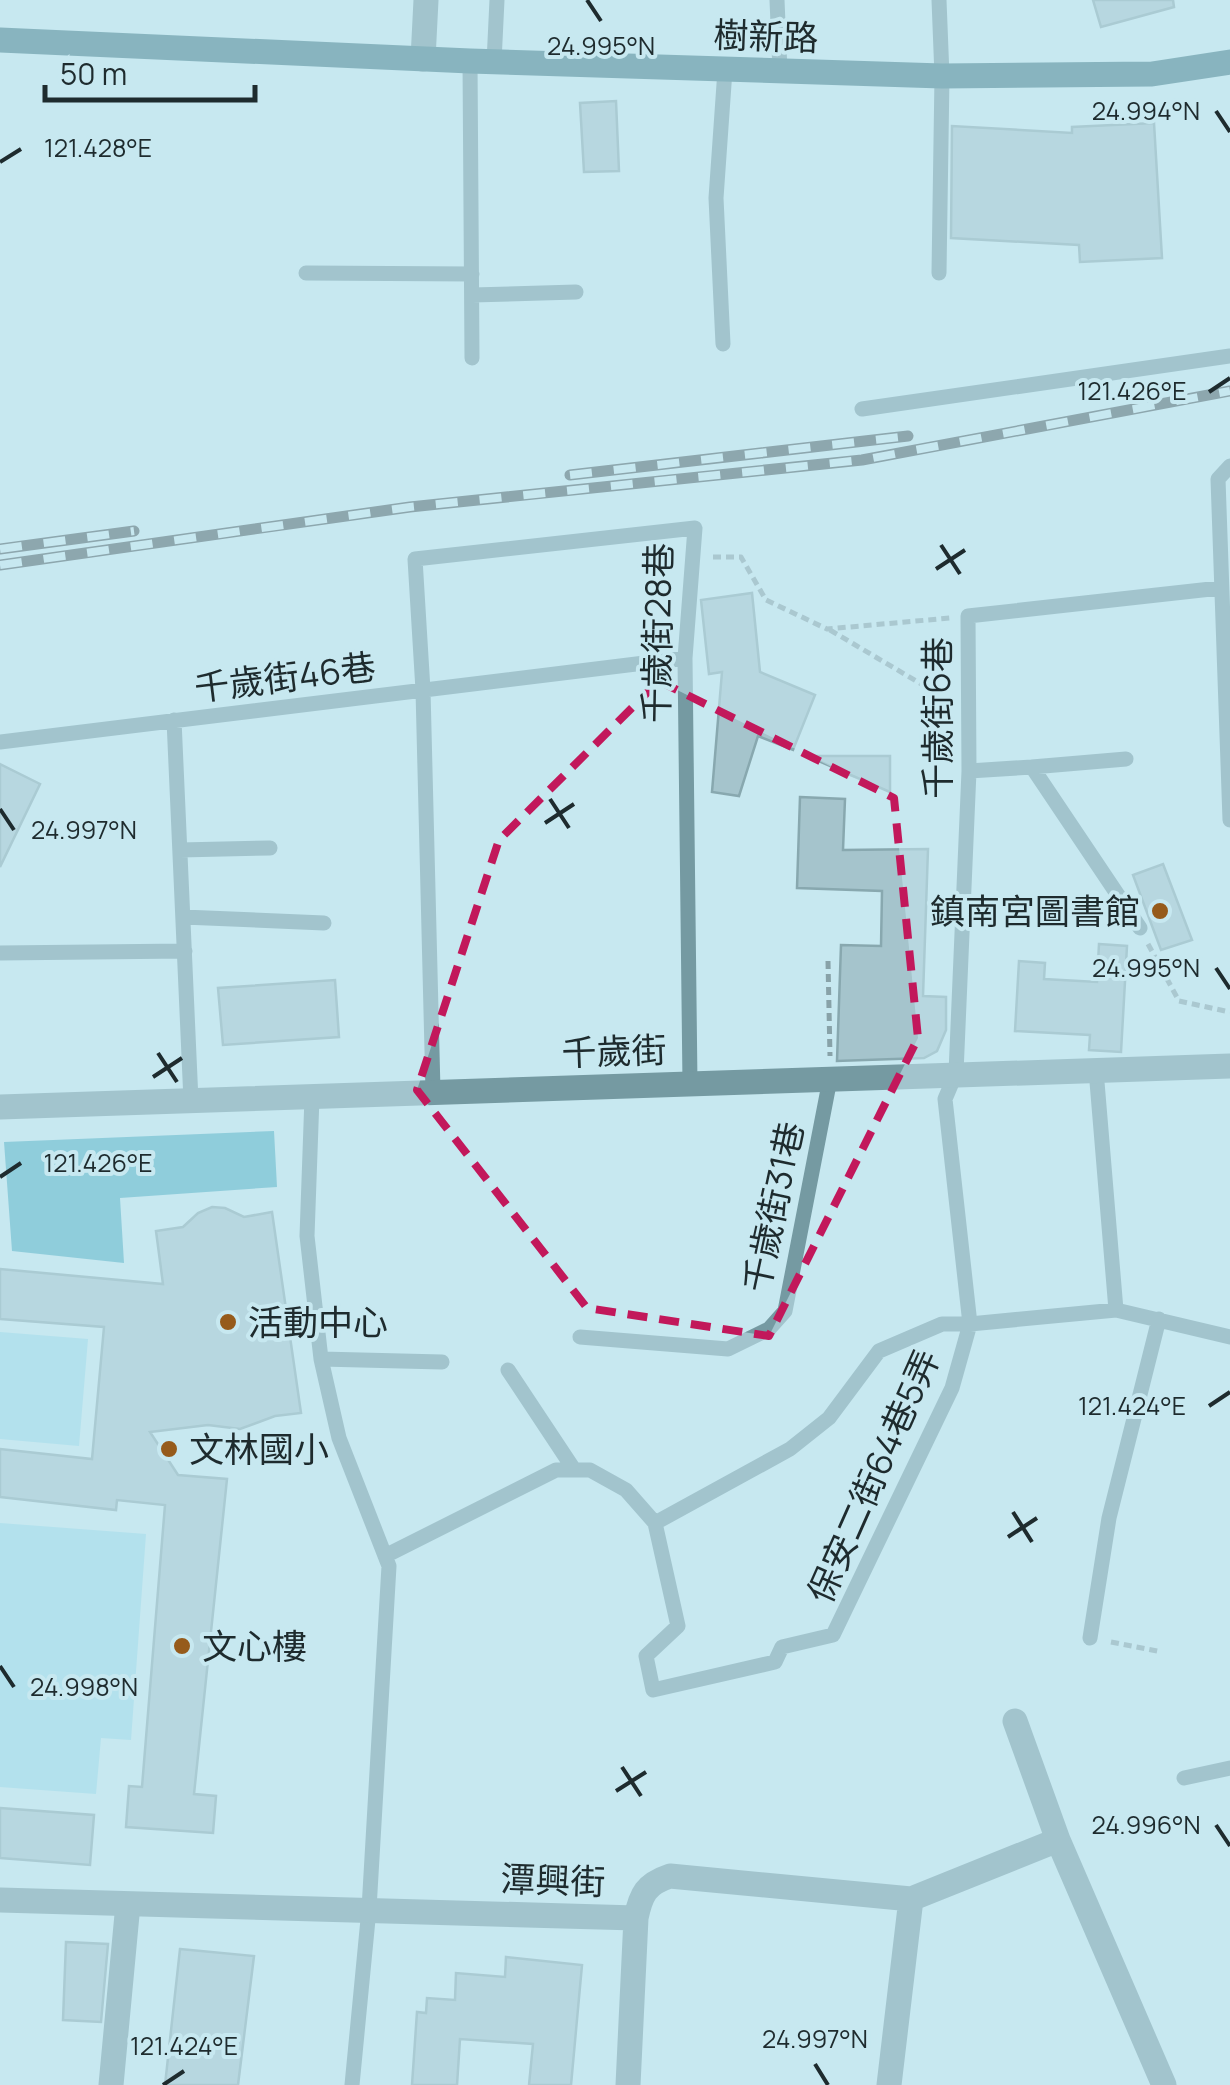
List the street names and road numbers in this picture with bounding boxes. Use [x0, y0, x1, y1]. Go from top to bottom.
street label: 樹新路 [713, 10, 819, 62]
street label: 千歲街28巷 [631, 542, 683, 724]
street label: 千歲街6巷 [913, 637, 961, 799]
street label: 千歲街46巷 [192, 642, 378, 712]
street label: 千歲街 [561, 1025, 667, 1077]
street label: 千歲街31巷 [732, 1117, 814, 1297]
street label: 保安二街64巷5弄 [796, 1342, 950, 1610]
street label: 潭興街 [500, 1854, 606, 1906]

